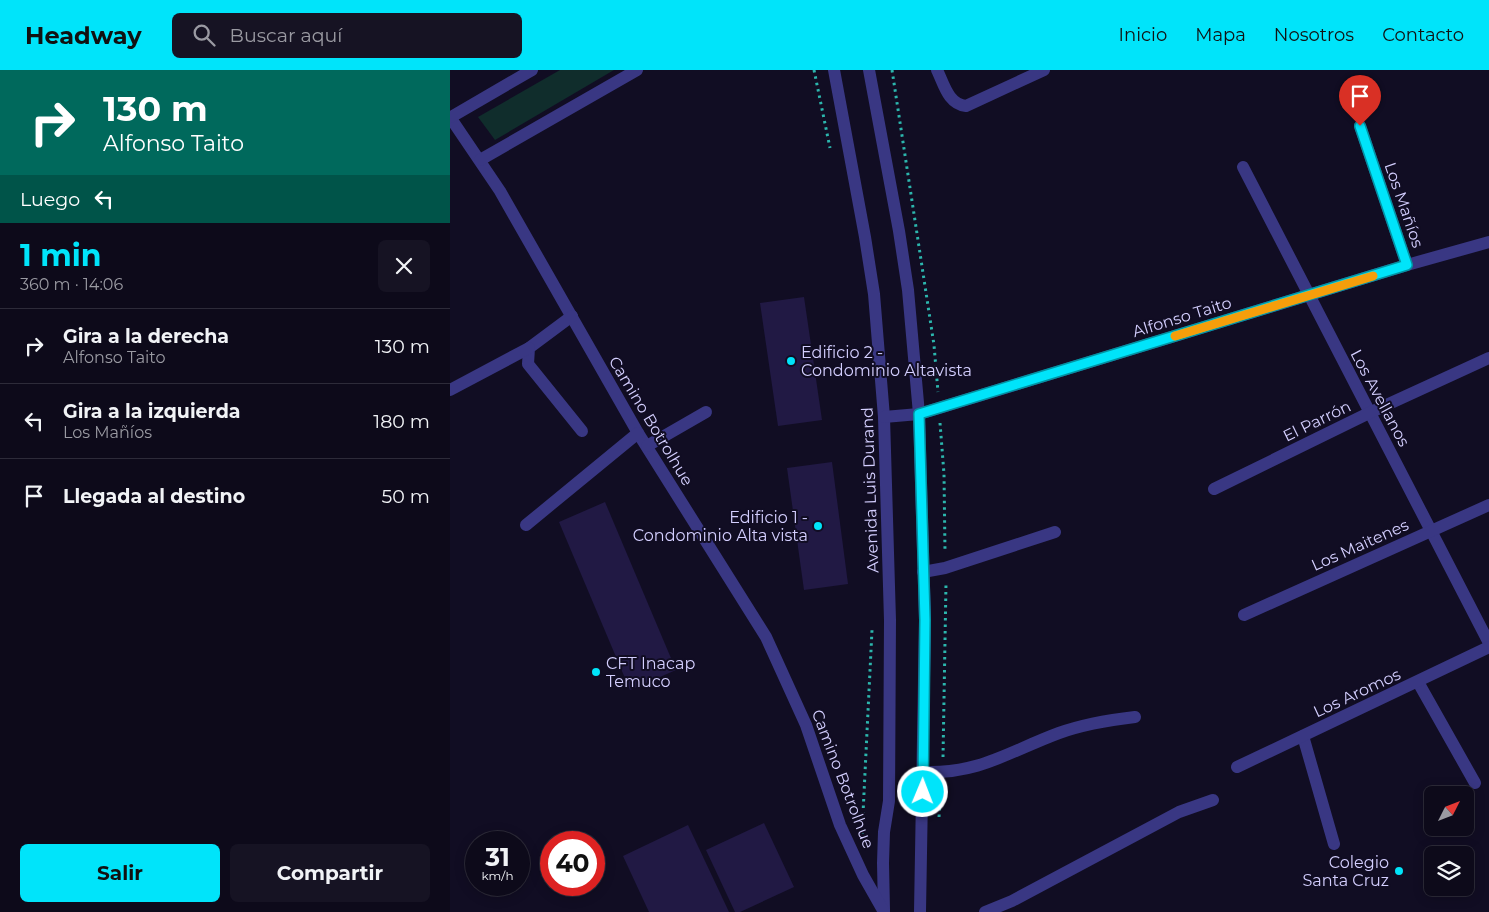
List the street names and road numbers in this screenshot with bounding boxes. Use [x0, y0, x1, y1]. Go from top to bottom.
street label: Los Mañíos [1381, 160, 1428, 250]
street label: Alfonso Taito [1130, 293, 1234, 341]
street label: Los Avellanos [1346, 346, 1414, 450]
street label: Camino Botrolhue [605, 353, 697, 489]
street label: El Parrón [1280, 396, 1354, 446]
street label: Avenida Luis Durand [858, 407, 882, 573]
street label: Los Maitenes [1308, 515, 1412, 575]
street label: Los Aromos [1310, 664, 1404, 721]
street label: Camino Botrolhue [808, 707, 878, 851]

